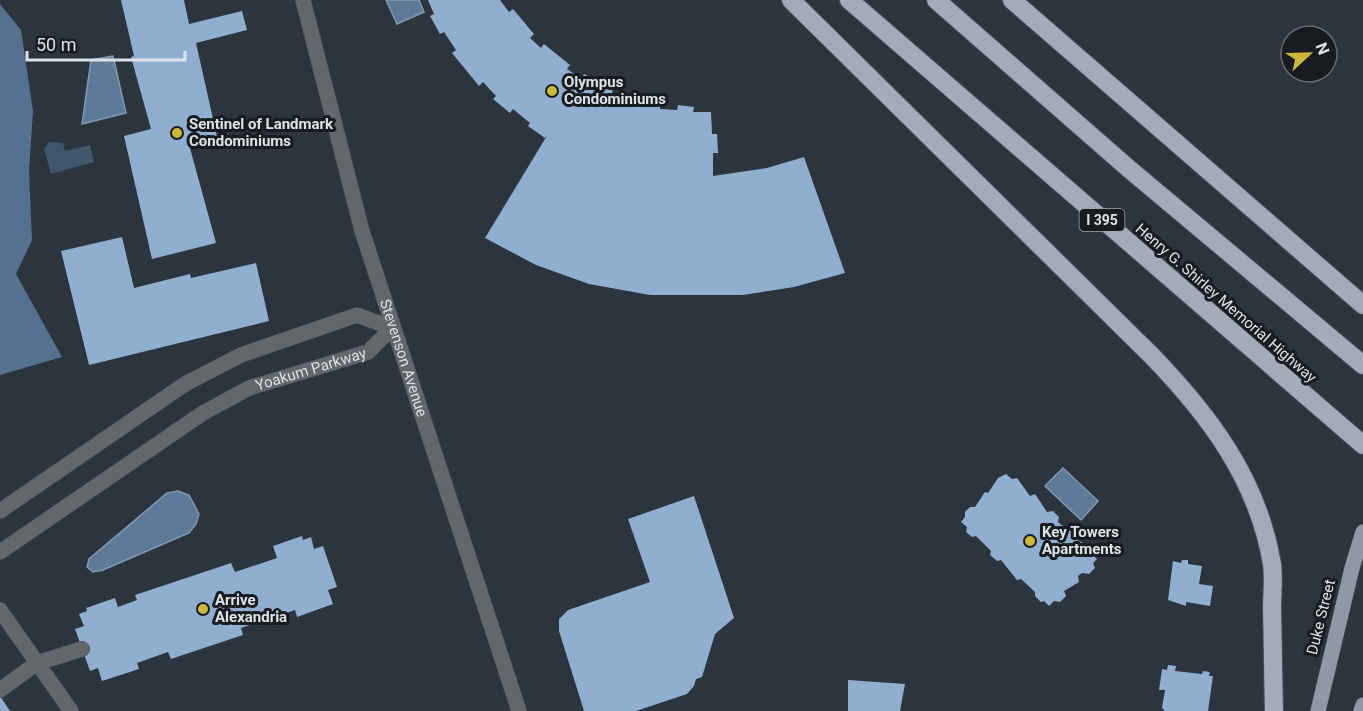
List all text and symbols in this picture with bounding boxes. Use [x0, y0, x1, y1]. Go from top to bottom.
scale bar [27, 24, 184, 62]
north arrow [1279, 24, 1339, 84]
text: 50 m [36, 34, 76, 55]
text: N [1312, 40, 1333, 57]
place label: Olympus Condominiums [564, 73, 666, 108]
marker: Olympus Condominiums [545, 84, 559, 98]
place label: Sentinel of Landmark Condominiums [189, 115, 334, 150]
marker: Sentinel of Landmark Condominiums [170, 126, 184, 140]
road number: I 395 [1080, 209, 1124, 231]
street label: Henry G. Shirley Memorial Highway [1132, 220, 1320, 386]
street label: Stevenson Avenue [376, 297, 431, 419]
street label: Yoakum Parkway [253, 344, 368, 395]
place label: Key Towers Apartments [1042, 523, 1122, 558]
marker: Key Towers Apartments [1023, 534, 1037, 548]
street label: Duke Street [1303, 577, 1339, 656]
place label: Arrive Alexandria [215, 591, 287, 626]
marker: Arrive Alexandria [196, 602, 210, 616]

